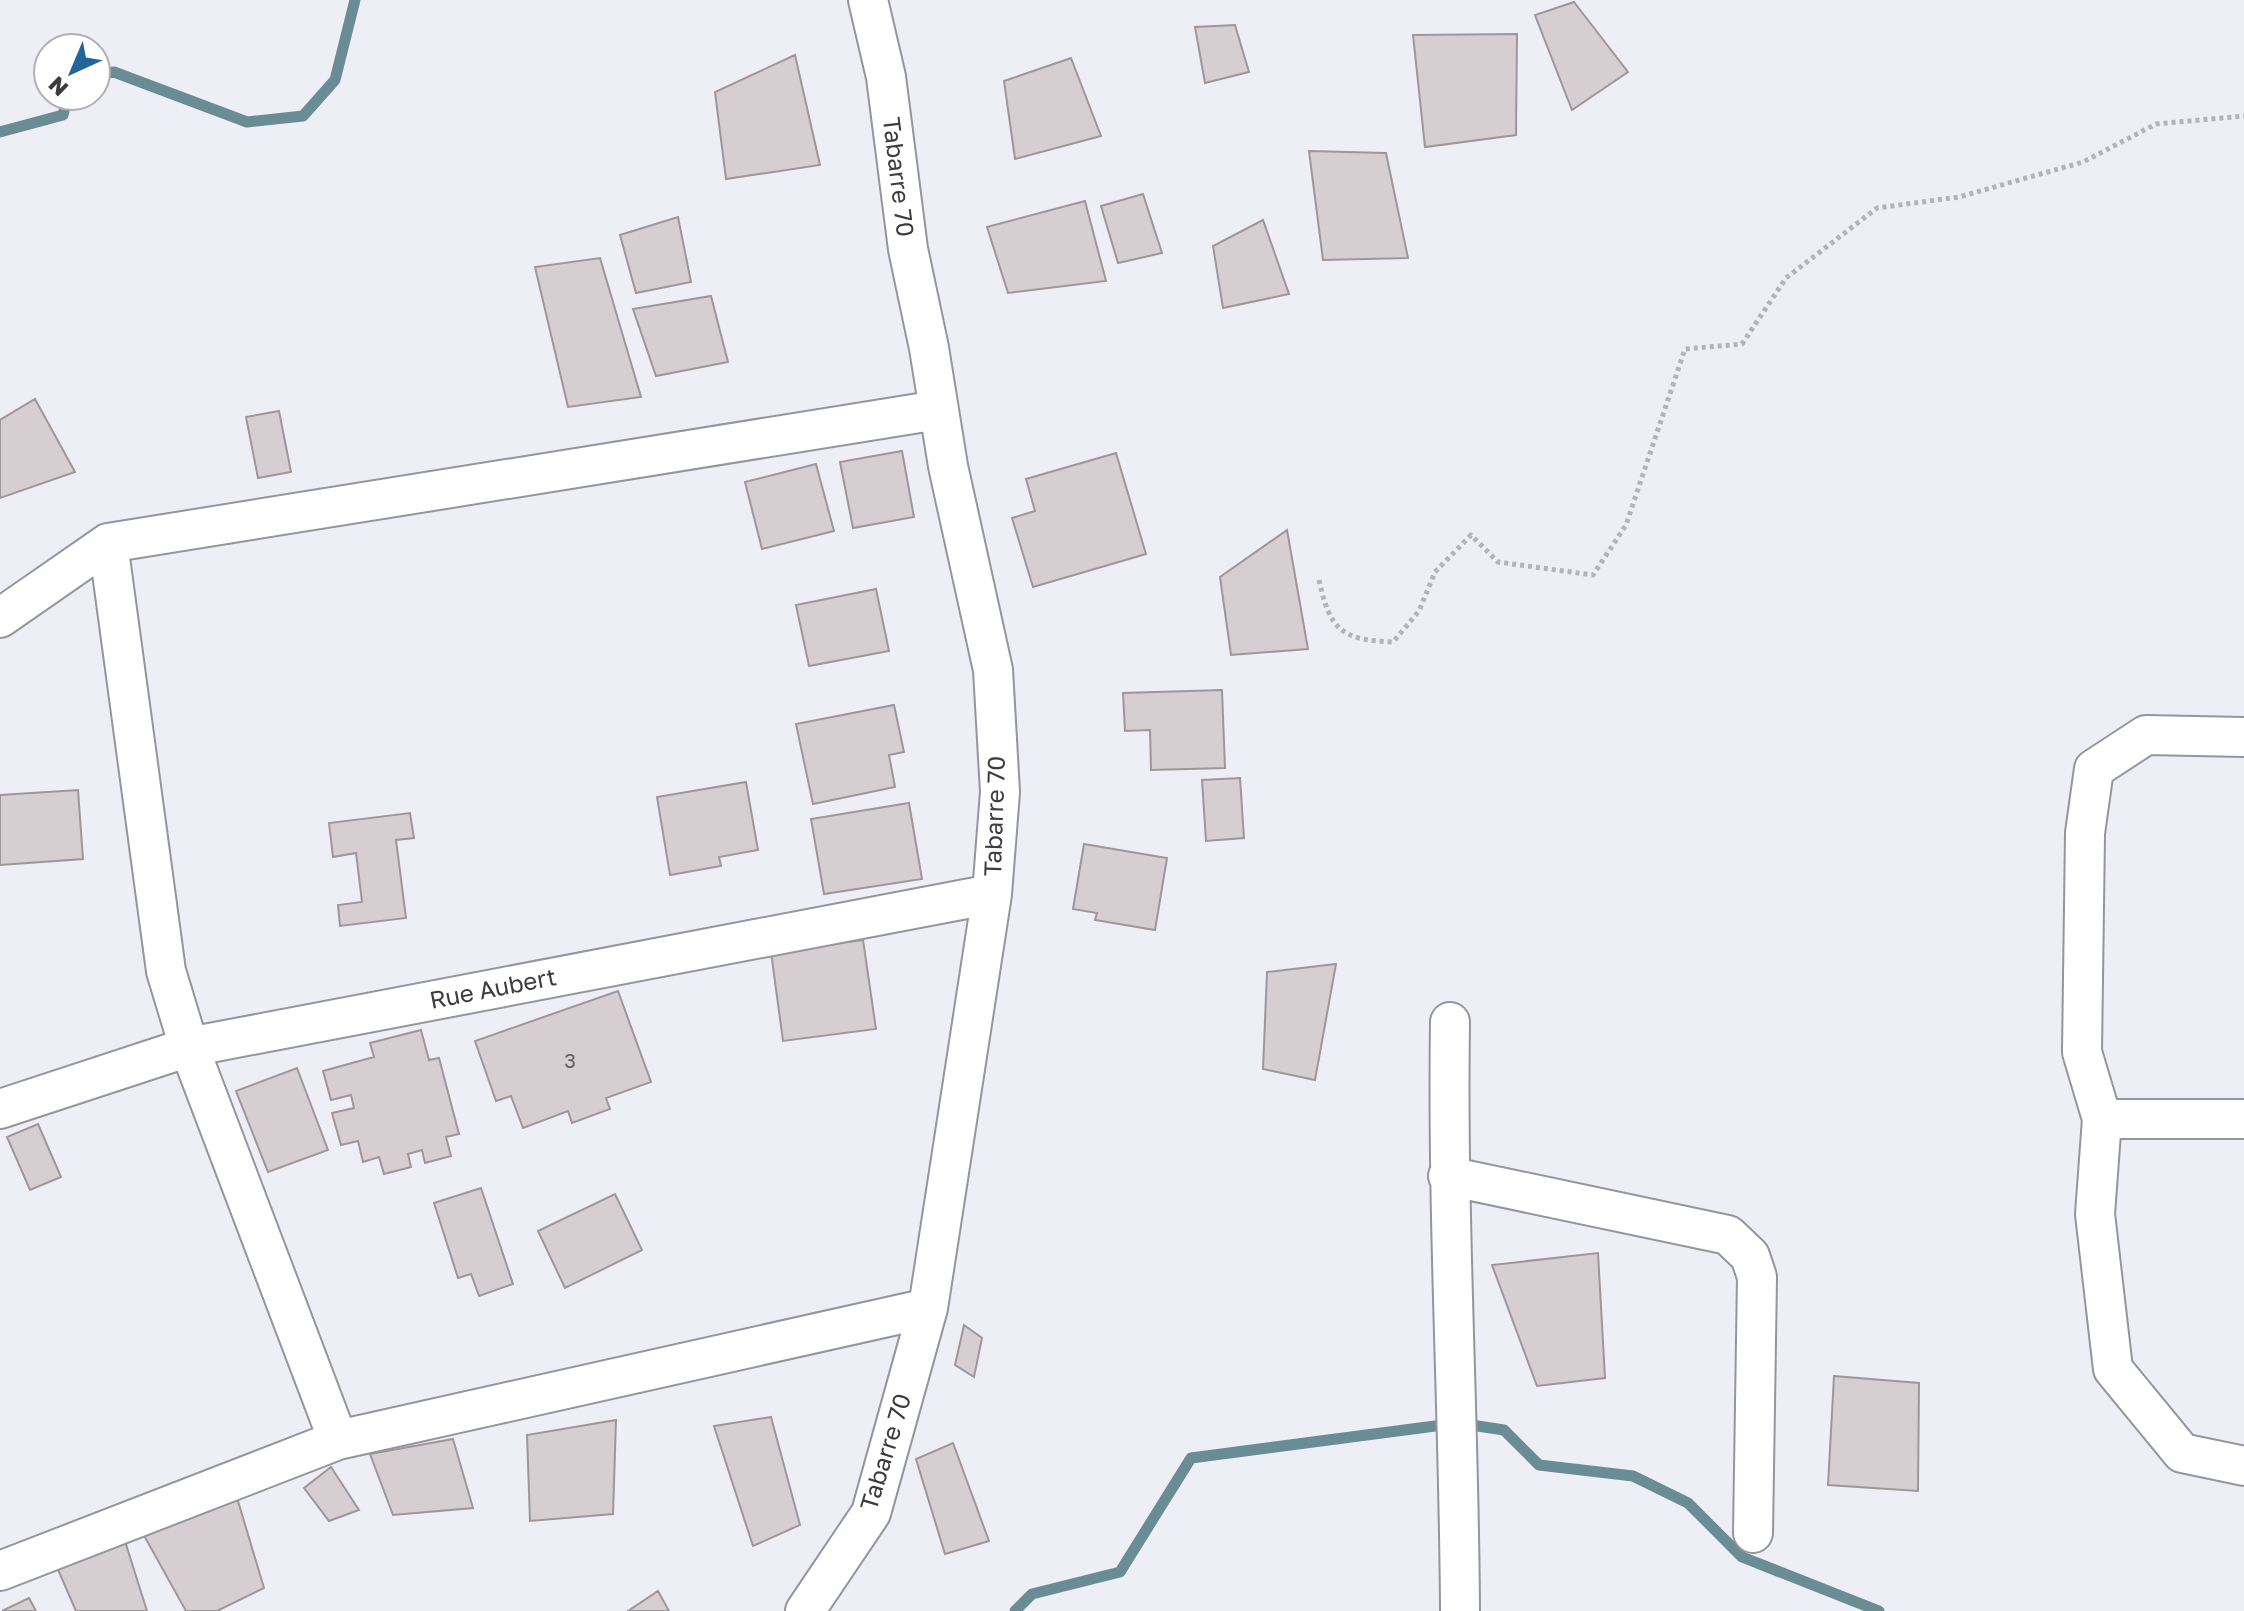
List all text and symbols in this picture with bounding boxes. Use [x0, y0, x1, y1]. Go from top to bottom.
north arrow [32, 32, 112, 112]
text: N [42, 71, 73, 102]
street label: Tabarre 70 [878, 115, 921, 238]
street label: Tabarre 70 [977, 755, 1010, 877]
street label: Rue Aubert [427, 961, 559, 1014]
house number: 3 [564, 1048, 576, 1072]
street label: Tabarre 70 [853, 1390, 916, 1513]

